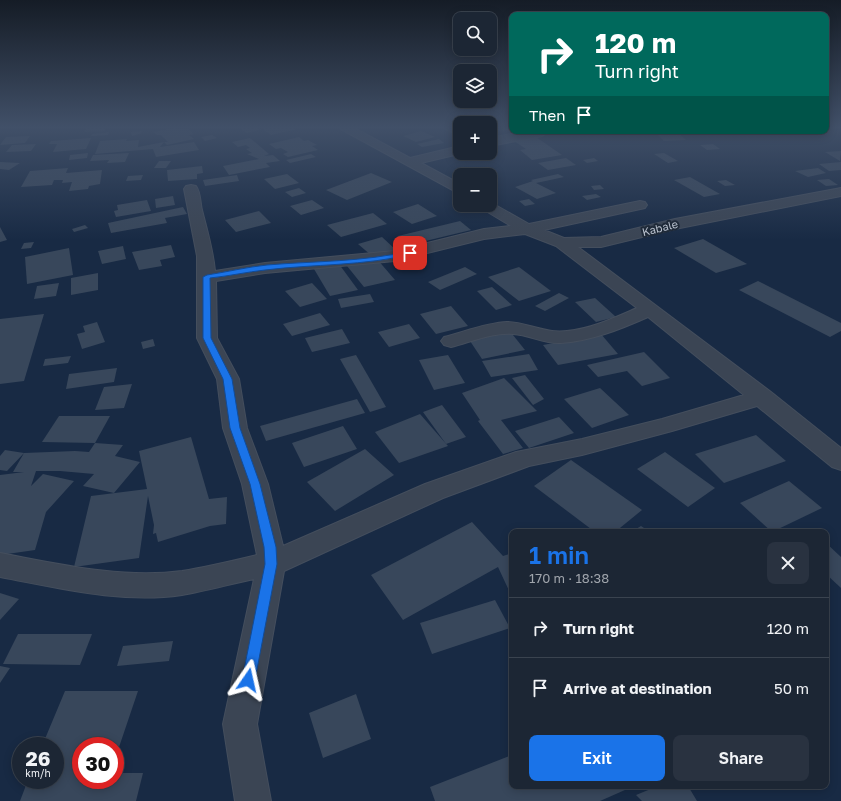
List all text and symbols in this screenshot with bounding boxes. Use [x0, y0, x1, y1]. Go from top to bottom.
map controls [453, 12, 497, 212]
button: search [453, 12, 497, 56]
text: 120 m [595, 26, 676, 59]
icon: right [529, 28, 581, 80]
text: Turn right [595, 60, 679, 82]
button: layers [453, 64, 497, 108]
icon: arrive [573, 104, 595, 126]
text: Then [529, 106, 565, 124]
button: + [453, 116, 497, 160]
button: − [453, 168, 497, 212]
street label: Kabale [641, 217, 679, 238]
pin [393, 236, 427, 270]
icon: arrive [399, 242, 421, 264]
text: 1 min [529, 540, 589, 569]
button: close [767, 542, 809, 584]
text: 170 m · 18:38 [529, 570, 609, 586]
icon: right [529, 617, 551, 639]
text: Turn right [563, 619, 634, 637]
text: 120 m [767, 619, 809, 637]
position arrow [227, 659, 269, 701]
icon: arrive [529, 677, 551, 699]
text: Arrive at destination [563, 679, 712, 697]
text: 50 m [774, 679, 809, 697]
button: Exit [529, 735, 665, 781]
button: Share [673, 735, 809, 781]
speed limit sign: 30 [72, 737, 124, 789]
text: 26 [26, 746, 50, 770]
text: km/h [25, 767, 51, 779]

